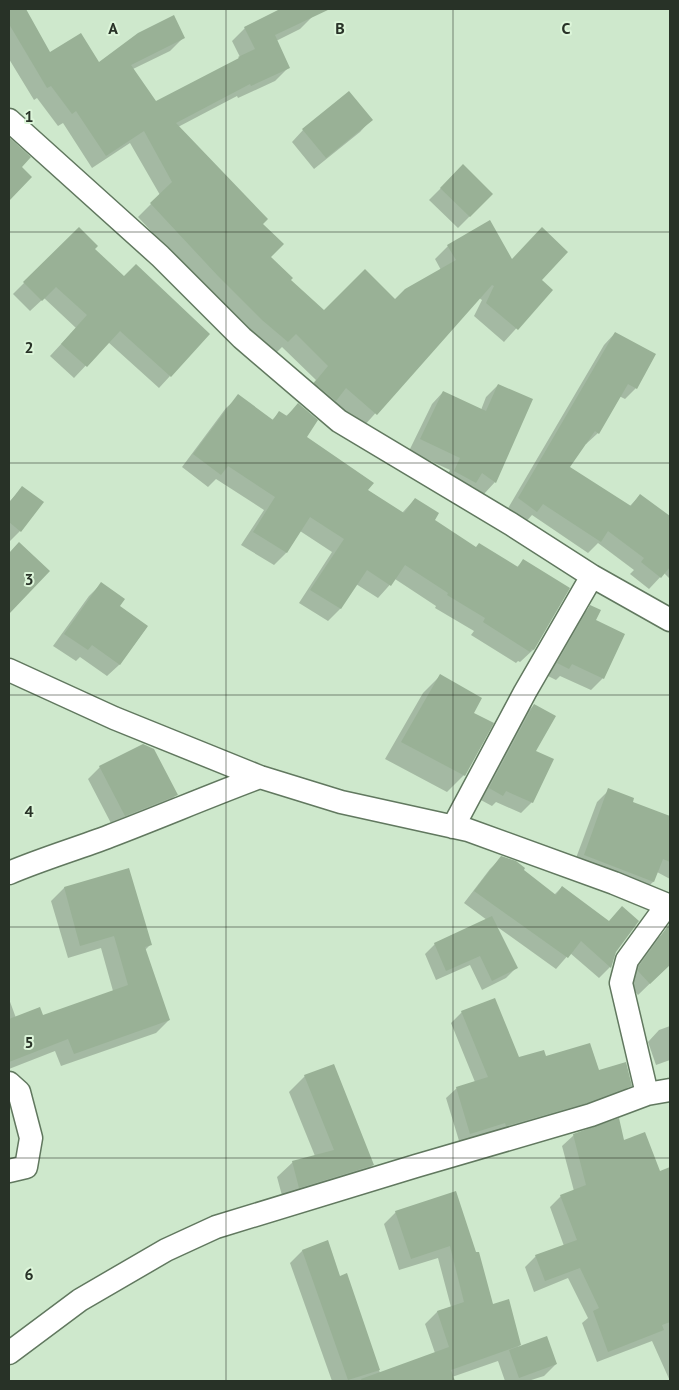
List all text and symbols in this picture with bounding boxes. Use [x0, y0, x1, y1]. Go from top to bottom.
text: A [108, 18, 118, 38]
text: B [335, 18, 345, 38]
text: C [562, 18, 571, 38]
text: 1 [24, 106, 34, 126]
text: 2 [24, 337, 34, 357]
text: 3 [24, 569, 34, 589]
text: 4 [24, 801, 34, 821]
text: 5 [24, 1032, 34, 1052]
text: 6 [24, 1264, 34, 1284]

